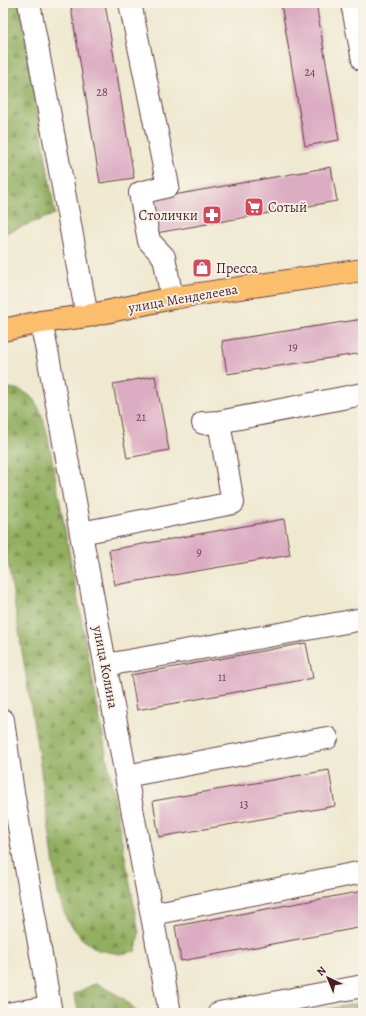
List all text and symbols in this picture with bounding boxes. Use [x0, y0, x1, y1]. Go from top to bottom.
house number: 24 [304, 64, 316, 80]
house number: 28 [96, 84, 108, 100]
supermarket icon: Сотый [243, 196, 265, 218]
place label: Сотый [268, 198, 307, 217]
pharmacy icon: Столички [201, 204, 223, 226]
place label: Столички [139, 206, 198, 225]
shop icon: Пресса [191, 257, 213, 279]
place label: Пресса [216, 259, 258, 278]
street label: улица Менделеева [126, 279, 240, 318]
house number: 19 [288, 339, 298, 355]
house number: 21 [136, 409, 146, 425]
house number: 9 [196, 544, 202, 560]
street label: улица Колина [88, 623, 123, 711]
house number: 11 [218, 669, 226, 685]
house number: 13 [239, 796, 249, 812]
north arrow [308, 958, 348, 998]
text: N [313, 963, 329, 979]

